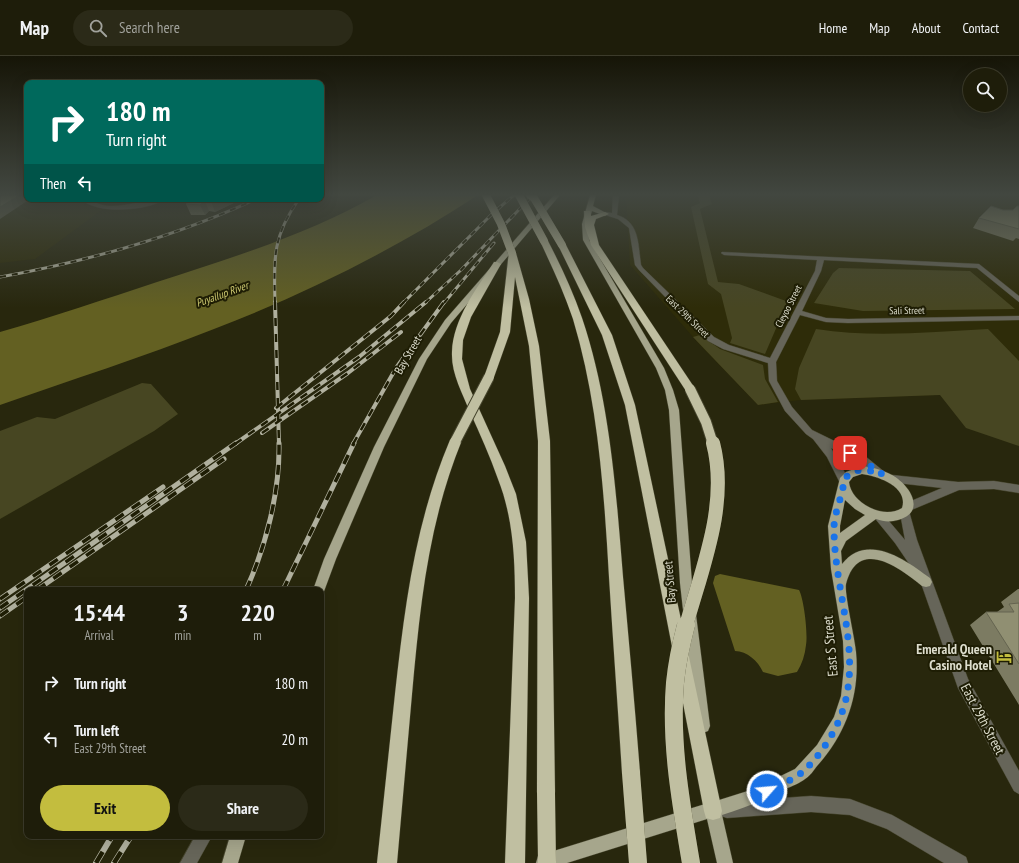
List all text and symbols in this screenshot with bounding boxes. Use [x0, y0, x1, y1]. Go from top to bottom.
search box [73, 10, 353, 46]
text: Map [20, 16, 49, 40]
icon: search [87, 17, 109, 39]
text: Search here [119, 18, 180, 37]
text: Home [819, 19, 847, 37]
text: Map [869, 19, 890, 37]
text: About [912, 19, 941, 37]
text: Contact [963, 19, 999, 37]
map controls [963, 68, 1007, 112]
button: search [963, 68, 1007, 112]
text: 180 m [106, 92, 170, 129]
icon: right [40, 96, 92, 148]
text: Turn right [106, 128, 166, 151]
icon: left [74, 172, 96, 194]
text: Then [40, 174, 66, 193]
water label: Puyallup River [194, 277, 252, 310]
street label: Cleyoo Street [772, 283, 805, 330]
street label: East 29th Street [663, 292, 712, 340]
street label: Sali Street [889, 304, 925, 317]
street label: Bay Street [391, 332, 425, 377]
pin [833, 436, 867, 470]
icon: arrive [839, 442, 861, 464]
street label: Bay Street [660, 560, 679, 604]
text: 15:44 [73, 597, 125, 628]
text: 3 [177, 597, 188, 628]
text: 220 [240, 597, 275, 628]
street label: East S Street [818, 615, 842, 677]
text: Arrival [84, 627, 114, 644]
text: min [174, 627, 191, 644]
text: m [253, 627, 262, 644]
place label: Emerald Queen Casino Hotel [916, 640, 993, 674]
hotel icon: Emerald Queen Casino Hotel [995, 648, 1013, 666]
icon: right [40, 672, 62, 694]
text: Turn right [74, 674, 126, 693]
text: 180 m [275, 674, 308, 693]
street label: East 29th Street [957, 680, 1009, 758]
text: Turn left [74, 721, 119, 740]
icon: left [40, 728, 62, 750]
text: 20 m [282, 730, 308, 749]
text: East 29th Street [74, 740, 146, 757]
position arrow [746, 770, 788, 812]
button: Exit [40, 785, 170, 831]
button: Share [178, 785, 308, 831]

